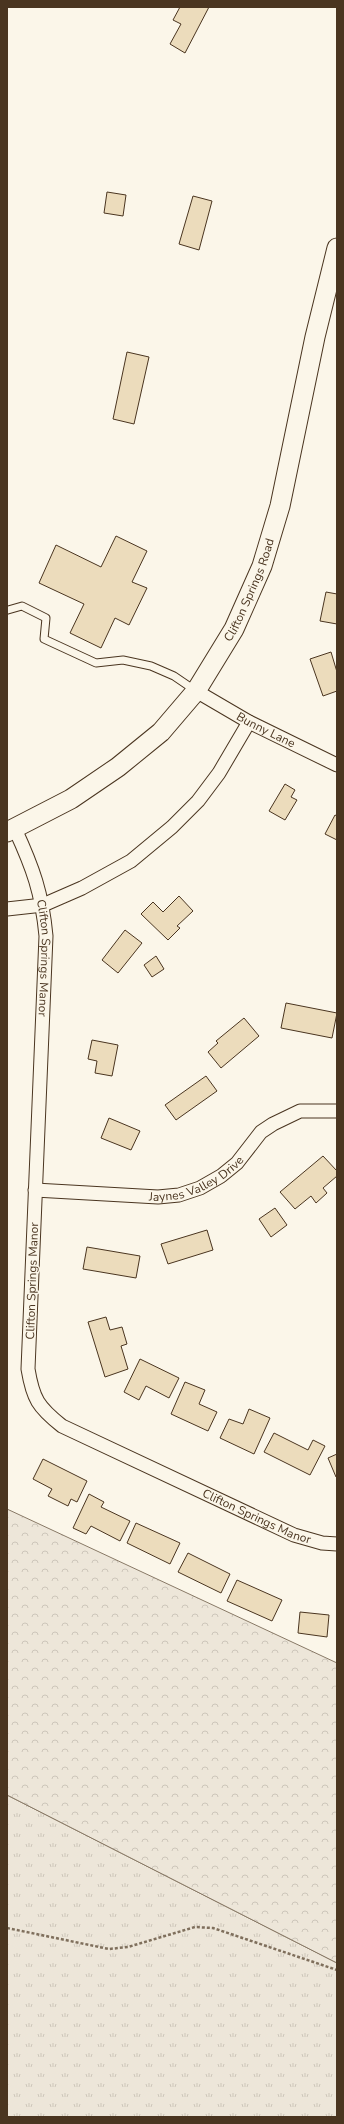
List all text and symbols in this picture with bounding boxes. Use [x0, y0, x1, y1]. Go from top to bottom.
street label: Clifton Springs Road [220, 536, 278, 645]
street label: Bunny Lane [233, 708, 298, 751]
street label: Clifton Springs Manor [33, 898, 54, 1018]
street label: Jaynes Valley Drive [148, 1153, 247, 1205]
street label: Clifton Springs Manor [22, 1221, 42, 1340]
street label: Clifton Springs Manor [200, 1485, 313, 1548]

